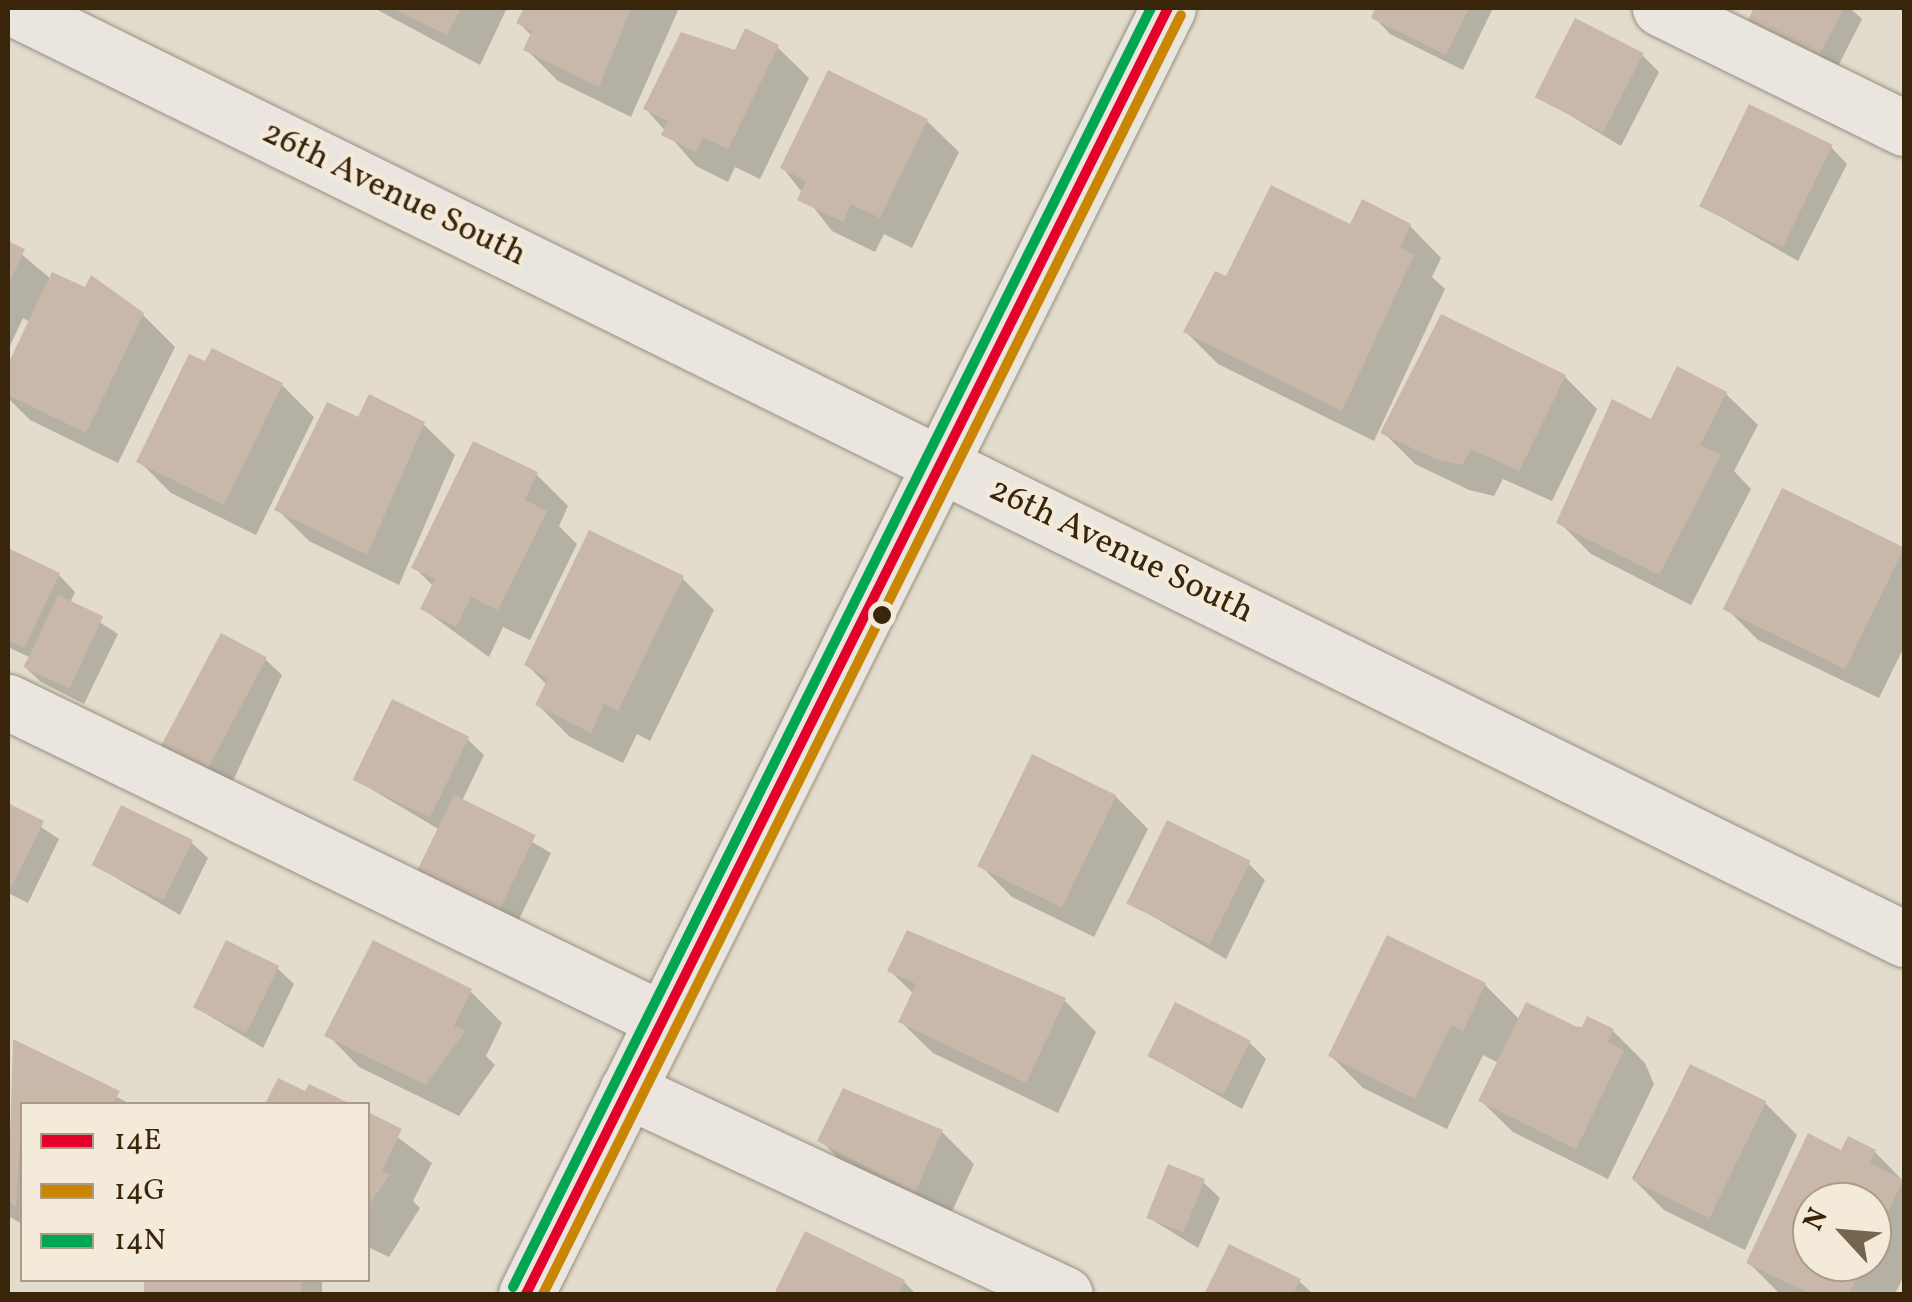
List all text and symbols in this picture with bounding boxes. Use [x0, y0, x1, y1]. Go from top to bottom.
street label: 26th Avenue South [255, 112, 533, 276]
street label: 26th Avenue South [982, 469, 1260, 633]
unlabelled marker [872, 605, 892, 625]
legend [20, 1102, 370, 1282]
text: 14E [114, 1120, 162, 1162]
text: 14G [114, 1170, 165, 1212]
north arrow [1792, 1182, 1892, 1282]
text: N [1794, 1202, 1838, 1237]
text: 14N [114, 1220, 166, 1262]

